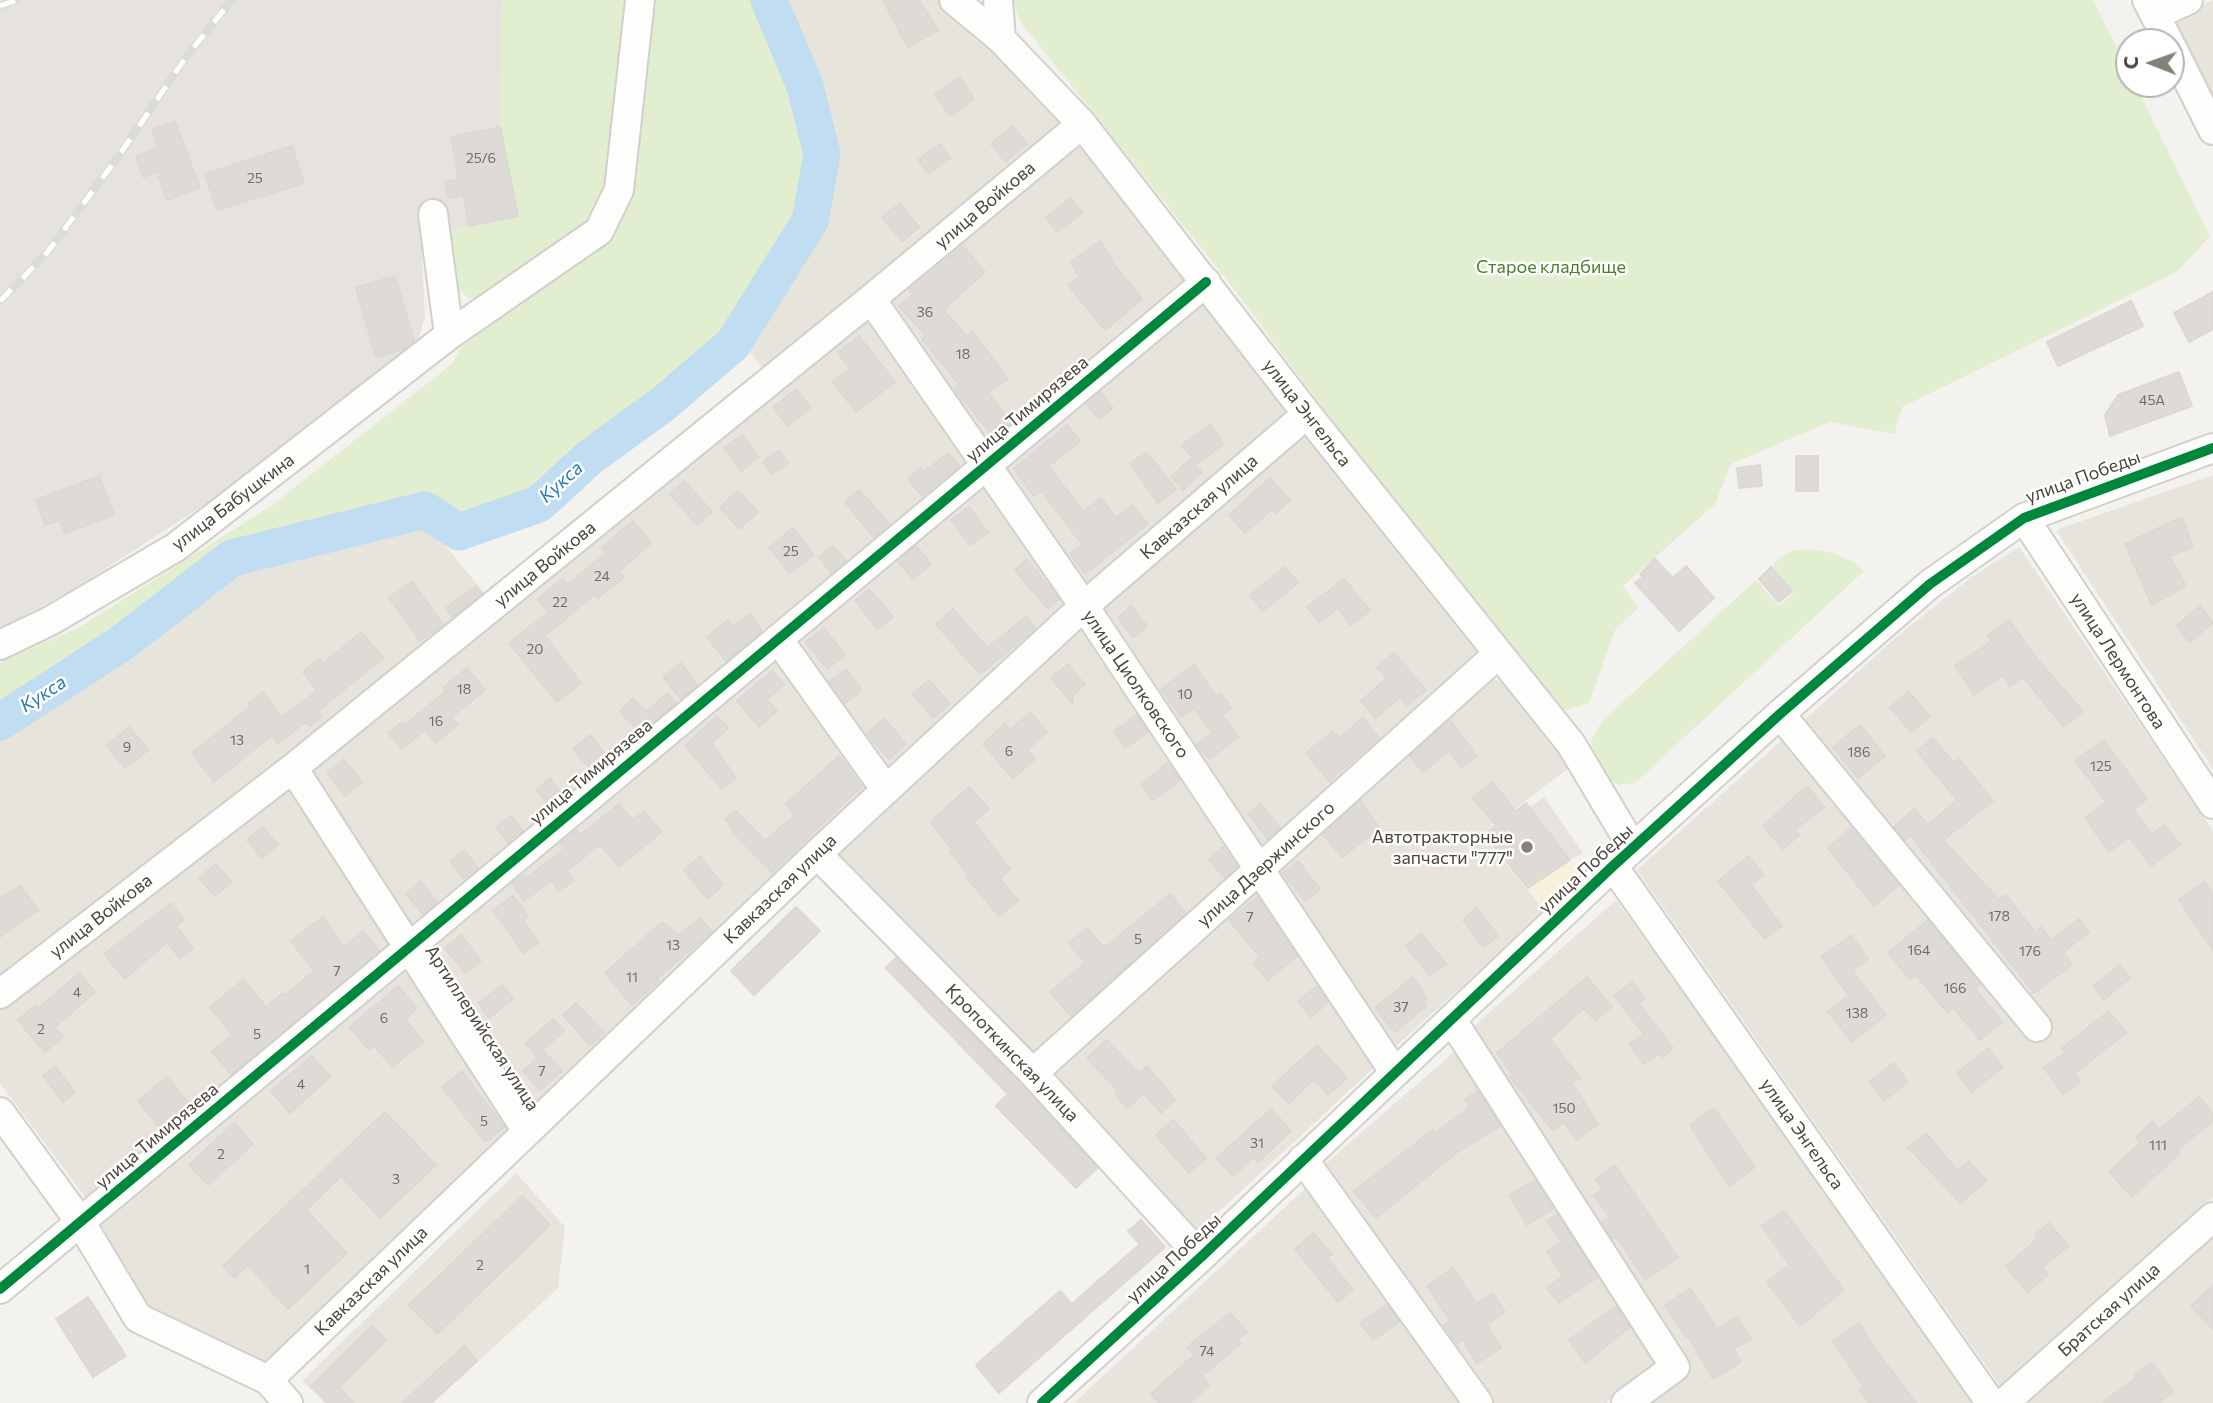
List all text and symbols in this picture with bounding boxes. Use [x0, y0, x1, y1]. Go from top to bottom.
north arrow [2115, 28, 2185, 98]
text: С [2119, 56, 2142, 69]
house number: 25/6 [466, 150, 496, 166]
street label: улица Войкова [930, 157, 1040, 253]
house number: 25 [247, 170, 263, 186]
park label: Старое кладбище [1476, 256, 1626, 278]
house number: 36 [917, 304, 933, 320]
house number: 18 [956, 346, 970, 362]
street label: улица Тимирязева [961, 351, 1093, 467]
street label: улица Энгельса [1258, 355, 1356, 471]
house number: 45А [2139, 392, 2165, 408]
street label: улица Победы [2023, 446, 2143, 508]
street label: улица Бабушкина [168, 449, 298, 555]
street label: Кавказская улица [1136, 450, 1262, 564]
water label: Кукса [535, 457, 587, 507]
street label: улица Войкова [490, 517, 600, 611]
house number: 25 [783, 543, 799, 559]
house number: 24 [594, 568, 610, 584]
street label: улица Лермонтова [2066, 589, 2170, 733]
house number: 22 [552, 594, 568, 610]
street label: улица Циолковского [1078, 606, 1194, 762]
house number: 20 [527, 641, 543, 657]
water label: Кукса [16, 671, 70, 717]
house number: 18 [457, 681, 471, 697]
house number: 10 [1177, 686, 1193, 702]
house number: 16 [429, 713, 443, 729]
street label: улица Тимирязева [525, 714, 657, 830]
house number: 13 [230, 732, 244, 748]
house number: 9 [123, 739, 131, 755]
house number: 6 [1005, 743, 1013, 759]
house number: 186 [1848, 744, 1870, 760]
house number: 125 [2090, 758, 2112, 774]
street label: улица Дзержинского [1193, 797, 1339, 931]
street label: улица Победы [1534, 820, 1638, 918]
place label: Автотракторные запчасти "777" [1372, 826, 1513, 868]
street label: Кавказская улица [719, 830, 841, 948]
marker: Автотракторные запчасти "777" [1519, 839, 1535, 855]
street label: улица Войкова [45, 869, 157, 963]
house number: 178 [1988, 908, 2010, 924]
house number: 7 [1246, 909, 1254, 925]
house number: 5 [1134, 931, 1142, 947]
house number: 13 [666, 937, 680, 953]
street label: Артиллерийская улица [420, 941, 544, 1115]
house number: 164 [1908, 942, 1930, 958]
house number: 176 [2019, 943, 2041, 959]
house number: 7 [333, 963, 341, 979]
house number: 11 [626, 969, 638, 985]
street label: Кропоткинская улица [941, 980, 1083, 1126]
house number: 166 [1944, 980, 1966, 996]
house number: 4 [73, 984, 81, 1000]
house number: 37 [1393, 999, 1409, 1015]
house number: 138 [1846, 1005, 1868, 1021]
house number: 6 [380, 1010, 388, 1026]
house number: 2 [37, 1021, 45, 1037]
house number: 5 [253, 1026, 261, 1042]
house number: 7 [538, 1063, 546, 1079]
street label: улица Энгельса [1756, 1074, 1848, 1194]
house number: 4 [297, 1076, 305, 1092]
street label: улица Тимирязева [91, 1078, 223, 1194]
house number: 150 [1552, 1100, 1576, 1116]
house number: 5 [480, 1113, 488, 1129]
house number: 31 [1250, 1135, 1264, 1151]
house number: 111 [2149, 1137, 2167, 1153]
house number: 2 [217, 1146, 225, 1162]
house number: 3 [392, 1171, 400, 1187]
street label: улица Победы [1122, 1209, 1226, 1307]
street label: Кавказская улица [310, 1222, 432, 1340]
house number: 2 [476, 1257, 484, 1273]
street label: Братская улица [2054, 1259, 2164, 1361]
house number: 1 [304, 1261, 310, 1277]
house number: 74 [1200, 1343, 1214, 1359]

